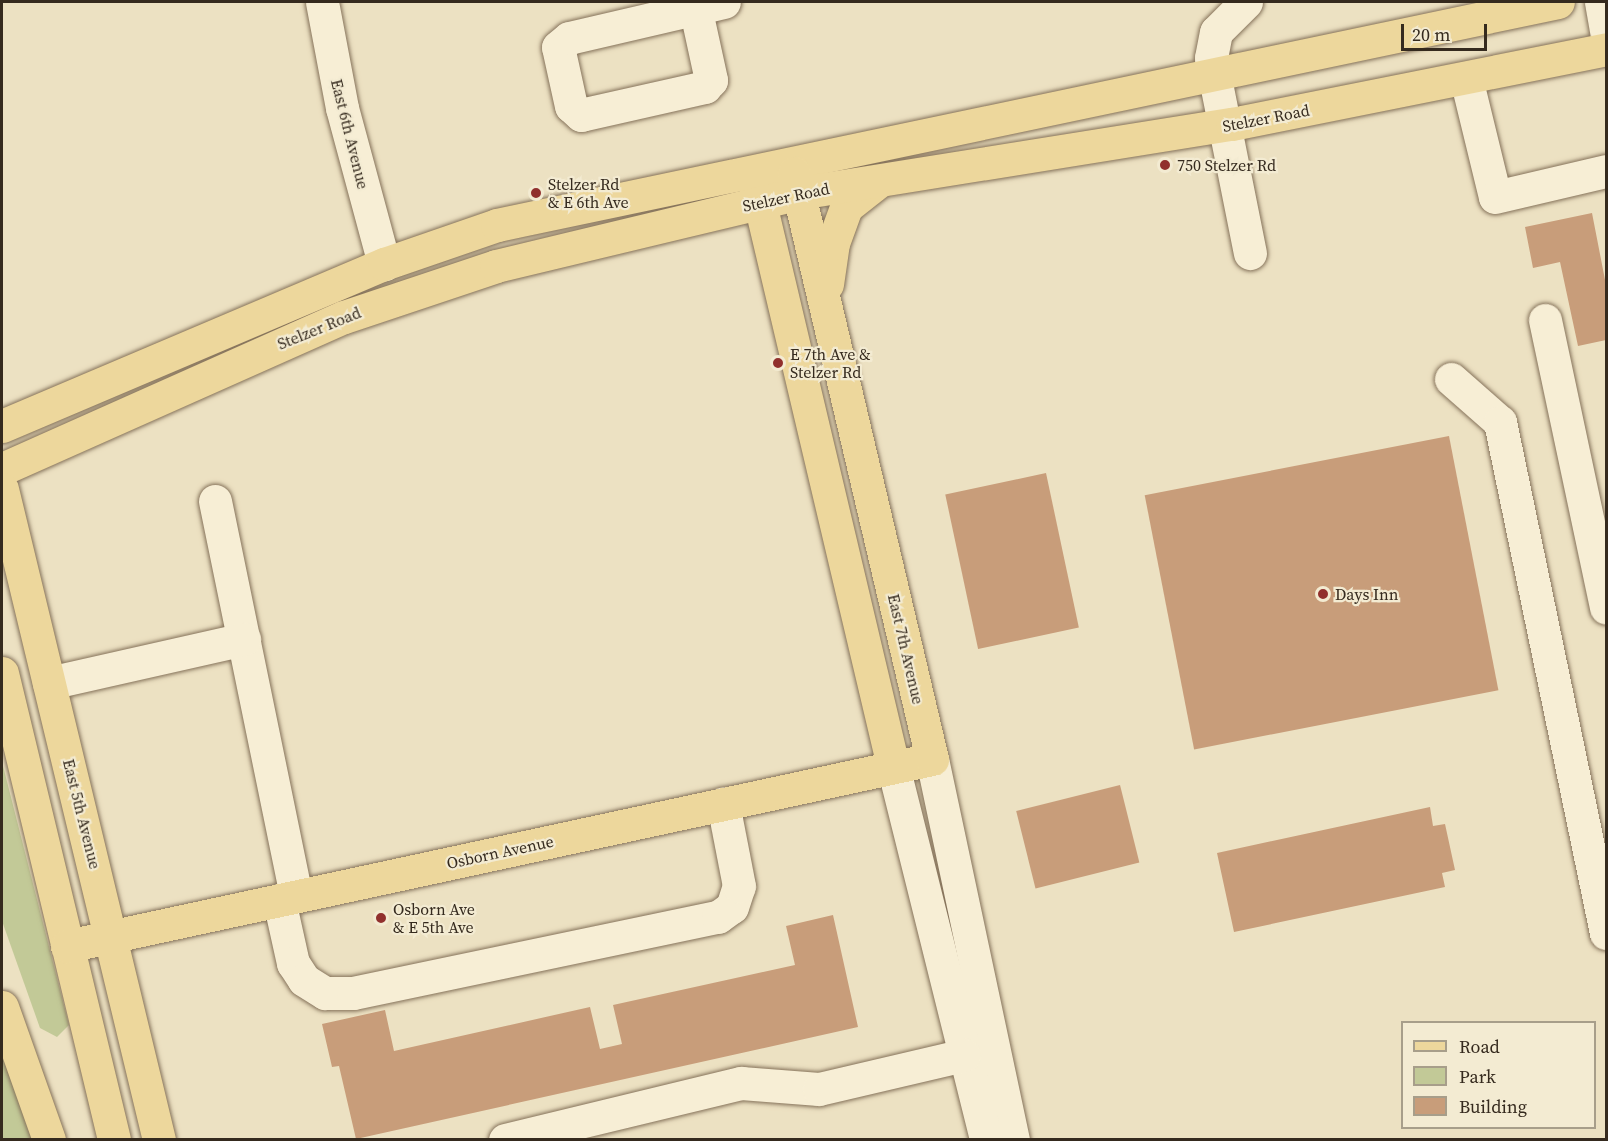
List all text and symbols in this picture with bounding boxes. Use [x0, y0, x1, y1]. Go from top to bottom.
scale bar [1404, 12, 1490, 50]
text: 20 m [1412, 22, 1450, 47]
street label: East 6th Avenue [327, 77, 373, 191]
street label: Stelzer Road [1221, 100, 1311, 136]
place label: 750 Stelzer Rd [1177, 155, 1276, 175]
marker: 750 Stelzer Rd [1158, 158, 1172, 172]
place label: Stelzer Rd & E 6th Ave [548, 174, 629, 212]
street label: Stelzer Road [741, 178, 831, 216]
marker: Stelzer Rd & E 6th Ave [529, 186, 543, 200]
street label: Stelzer Road [275, 303, 363, 353]
place label: E 7th Ave & Stelzer Rd [790, 344, 871, 382]
marker: E 7th Ave & Stelzer Rd [771, 356, 785, 370]
place label: Days Inn [1335, 584, 1398, 604]
marker: Days Inn [1316, 587, 1330, 601]
street label: East 7th Avenue [884, 592, 928, 706]
street label: East 5th Avenue [59, 757, 105, 871]
street label: Osborn Avenue [445, 831, 555, 873]
place label: Osborn Ave & E 5th Ave [393, 899, 475, 937]
marker: Osborn Ave & E 5th Ave [374, 911, 388, 925]
legend [1401, 1021, 1596, 1129]
text: Road [1459, 1034, 1500, 1059]
text: Park [1459, 1064, 1496, 1089]
text: Building [1459, 1094, 1527, 1119]

